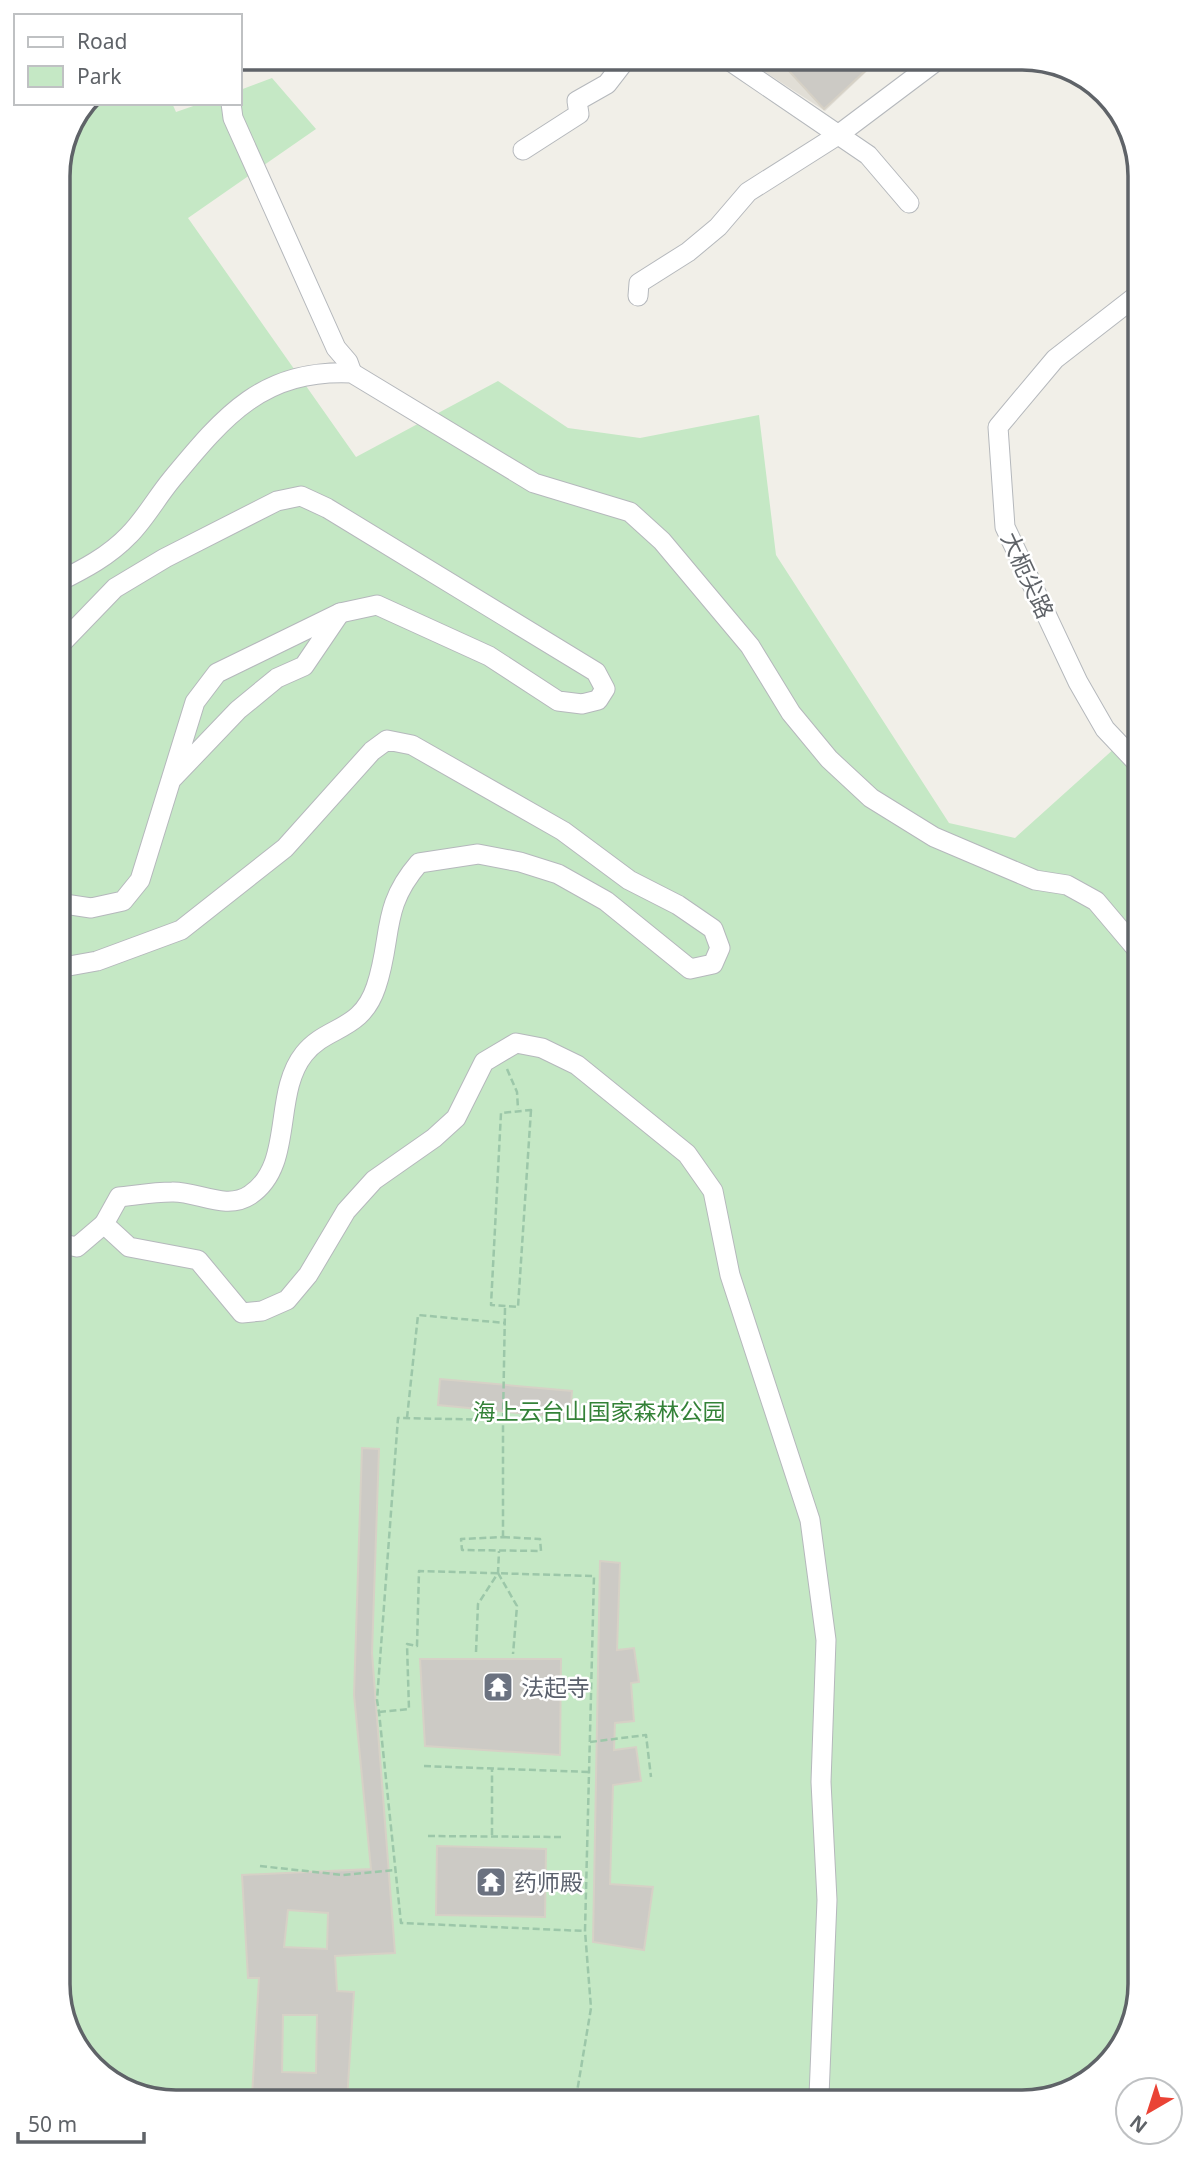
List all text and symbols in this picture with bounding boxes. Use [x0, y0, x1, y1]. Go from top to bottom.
legend [14, 14, 242, 105]
text: Road [77, 27, 127, 55]
text: Park [77, 62, 122, 90]
street label: 大枙尖路 [994, 527, 1062, 623]
park label: 海上云台山国家森林公园 [473, 1395, 726, 1427]
temple icon: 法起寺 [481, 1670, 515, 1704]
place label: 法起寺 [521, 1671, 590, 1703]
temple icon: 药师殿 [474, 1865, 508, 1899]
place label: 药师殿 [514, 1866, 583, 1898]
north arrow [1114, 2076, 1184, 2146]
scale bar [18, 2100, 144, 2144]
text: N [1124, 2109, 1152, 2139]
text: 50 m [28, 2110, 77, 2138]

